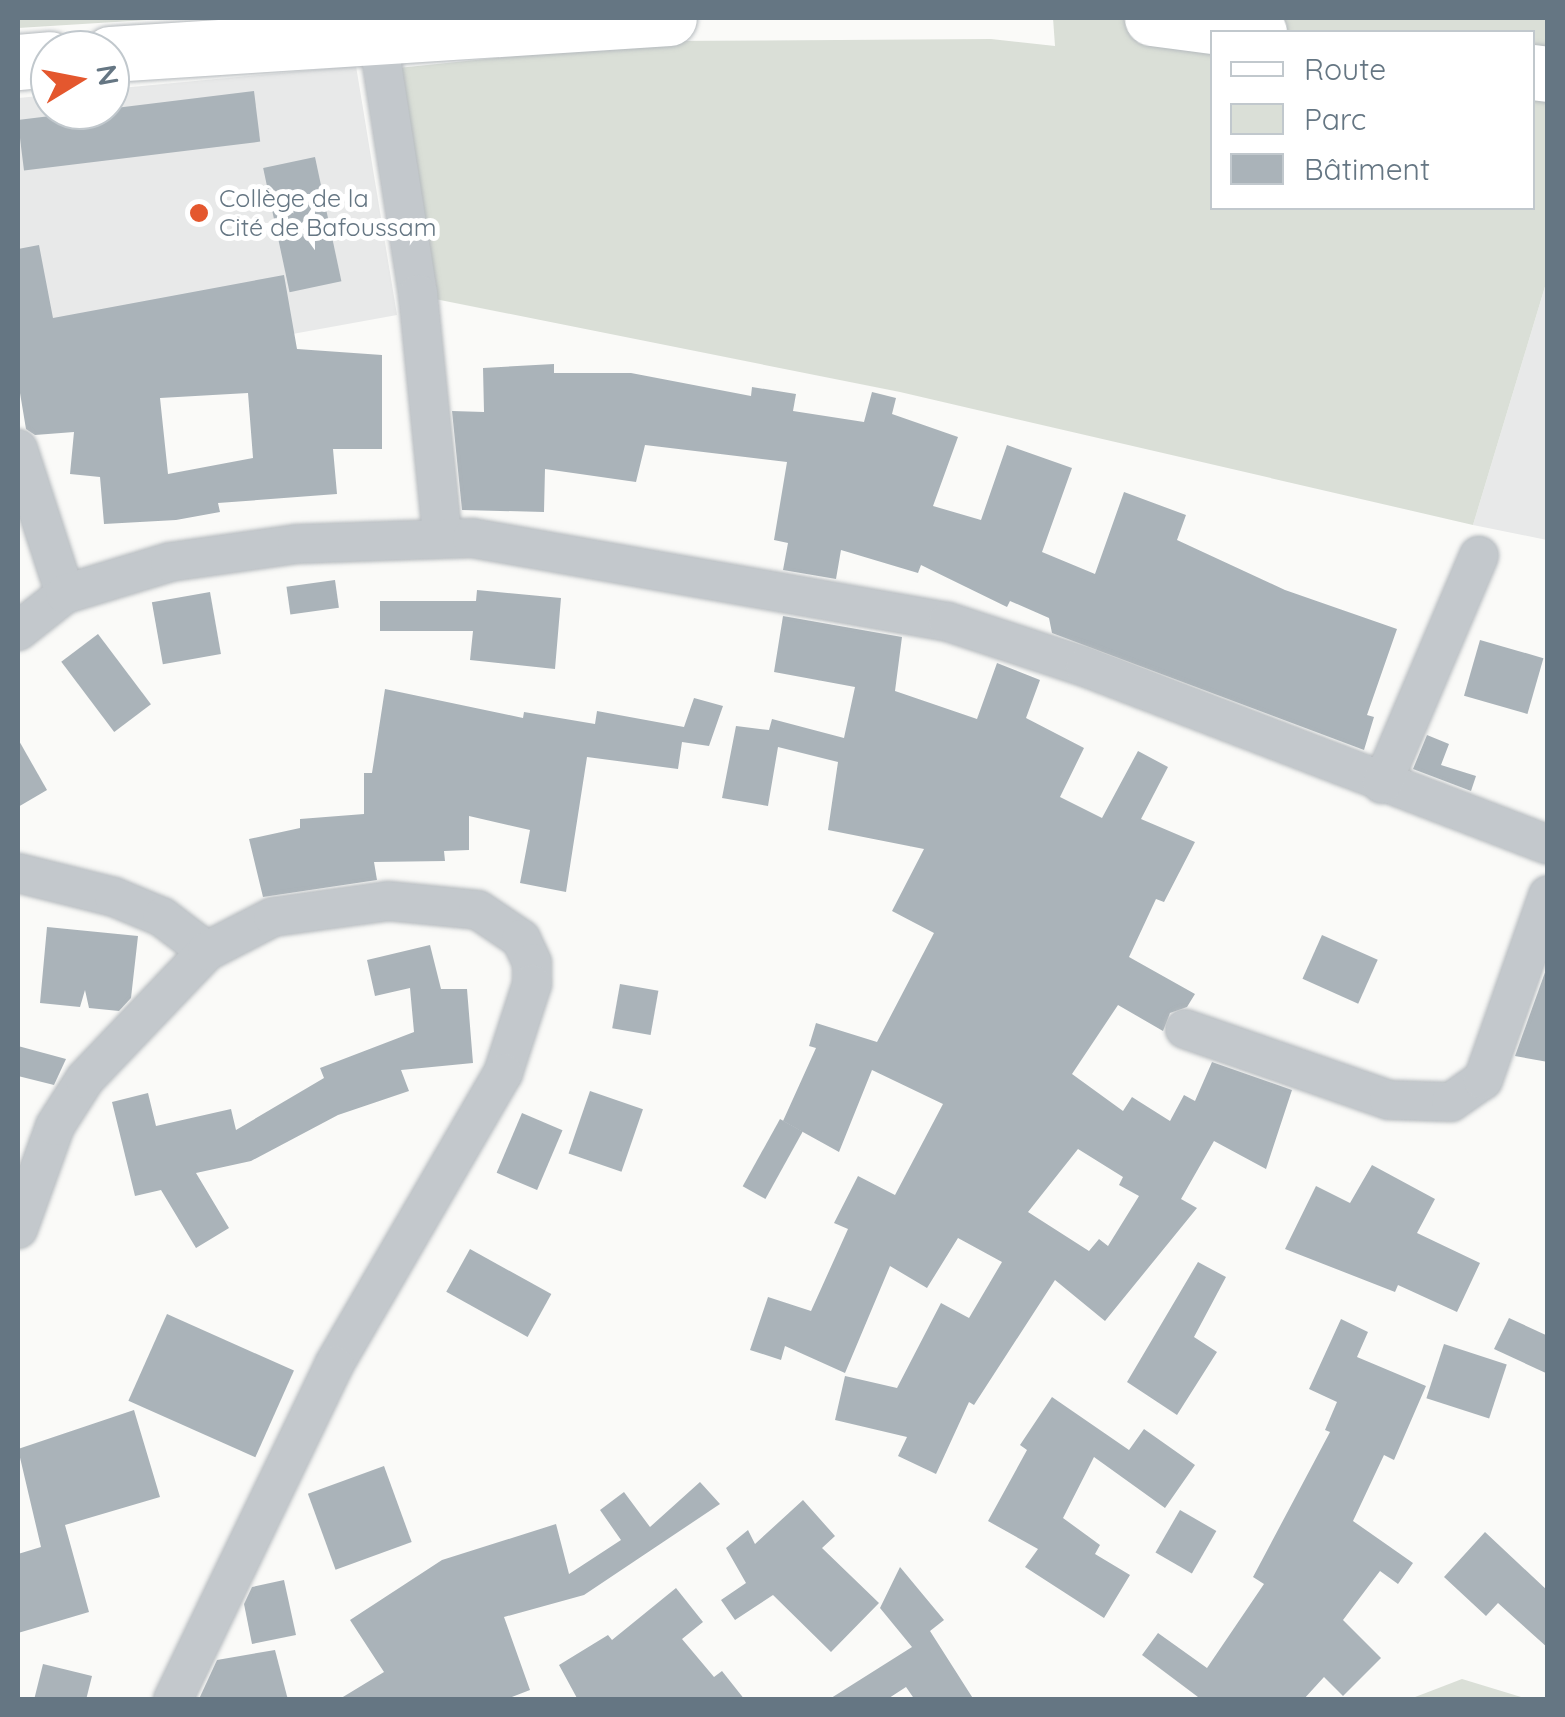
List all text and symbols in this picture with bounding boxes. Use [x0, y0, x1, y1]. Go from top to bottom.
north arrow [30, 30, 130, 130]
legend [1210, 30, 1535, 210]
text: Route [1304, 50, 1386, 88]
text: N [89, 62, 127, 88]
text: Parc [1304, 100, 1366, 138]
text: Bâtiment [1304, 150, 1430, 188]
place label: Collège de la Cité de Bafoussam [219, 184, 436, 243]
marker: Collège de la Cité de Bafoussam [188, 202, 210, 224]

